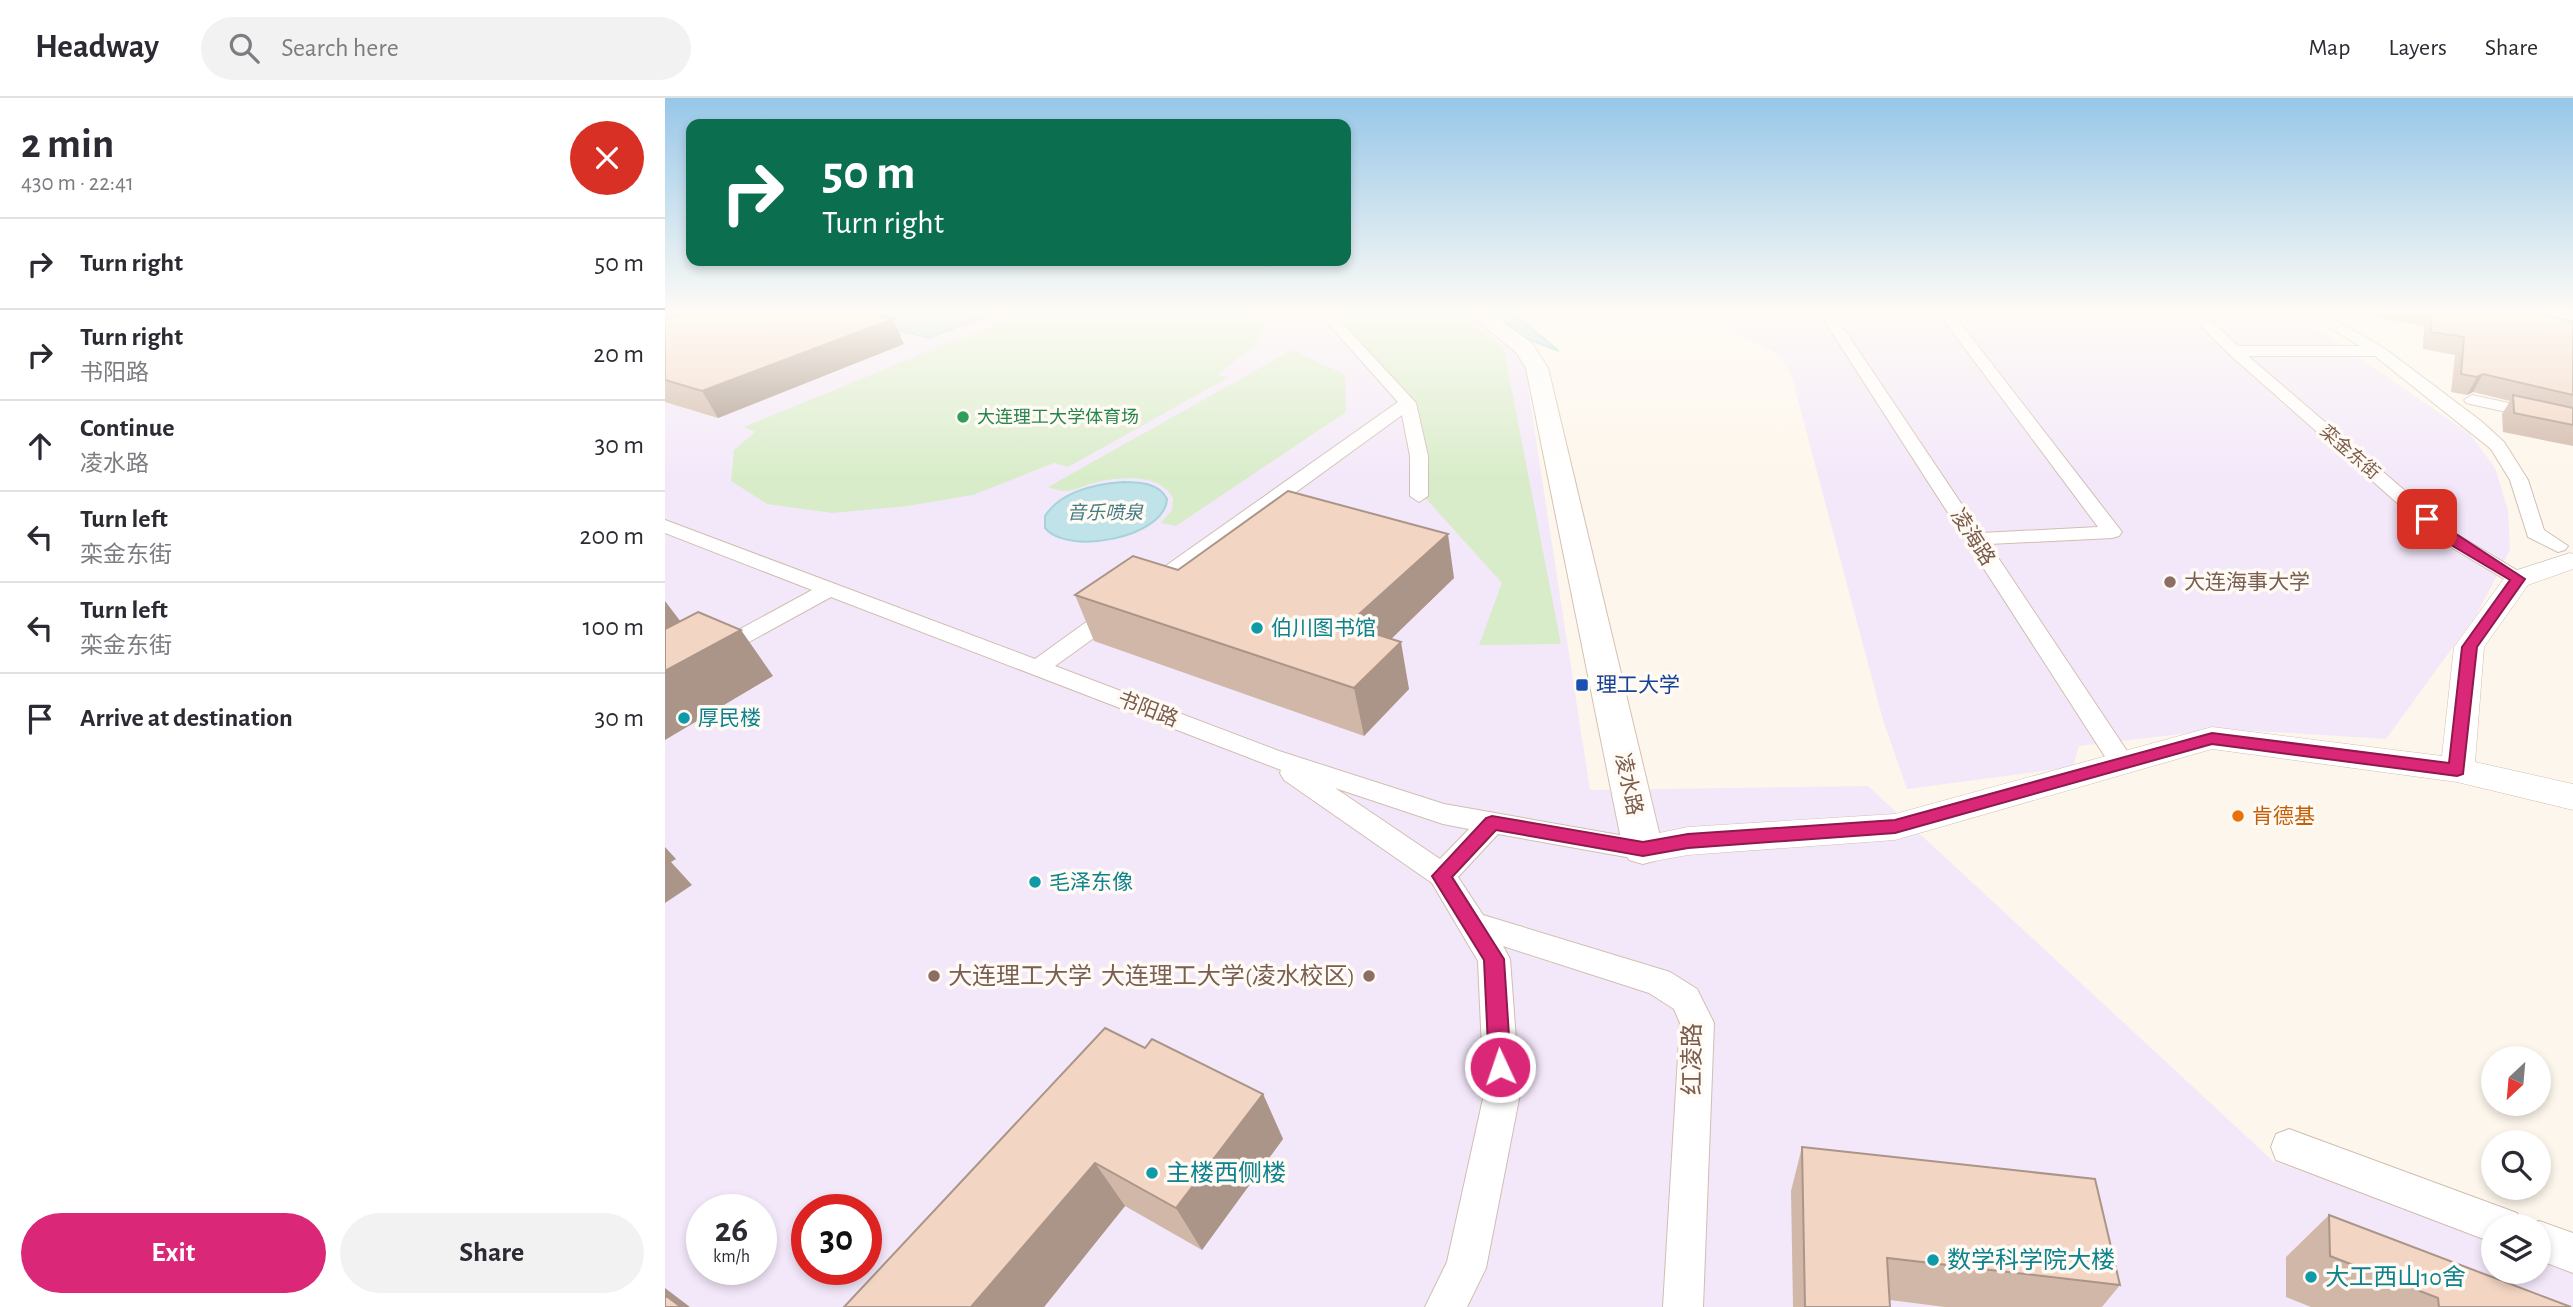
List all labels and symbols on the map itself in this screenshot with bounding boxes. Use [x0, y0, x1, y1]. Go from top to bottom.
place label: 大连理工大学体育场 [977, 407, 1139, 427]
marker: 大连理工大学体育场 [955, 409, 971, 425]
street label: 栾金东街 [2316, 421, 2384, 483]
pin [2397, 489, 2457, 549]
water label: 音乐喷泉 [1067, 502, 1144, 523]
street label: 凌海路 [1947, 505, 1999, 569]
place label: 大连海事大学 [2184, 571, 2310, 593]
marker: 大连海事大学 [2162, 574, 2178, 590]
place label: 伯川图书馆 [1271, 617, 1376, 639]
marker: 伯川图书馆 [1249, 620, 1265, 636]
place label: 理工大学 [1596, 674, 1680, 696]
marker: 理工大学 [1574, 677, 1590, 693]
street label: 书阳路 [1115, 687, 1181, 731]
place label: 厚民楼 [698, 707, 761, 729]
marker: 厚民楼 [676, 710, 692, 726]
street label: 凌水路 [1612, 751, 1646, 817]
place label: 肯德基 [2252, 805, 2315, 827]
marker: 肯德基 [2230, 808, 2246, 824]
place label: 毛泽东像 [1049, 871, 1133, 893]
marker: 毛泽东像 [1027, 874, 1043, 890]
place label: 大连理工大学 [948, 963, 1092, 989]
place label: 大连理工大学(凌水校区) [1101, 963, 1355, 989]
marker: 大连理工大学 [926, 968, 942, 984]
marker: 大连理工大学(凌水校区) [1361, 968, 1377, 984]
street label: 红凌路 [1679, 1023, 1705, 1095]
position arrow [1463, 1030, 1537, 1104]
north arrow [2481, 1046, 2551, 1116]
place label: 主楼西侧楼 [1166, 1160, 1286, 1186]
marker: 主楼西侧楼 [1144, 1165, 1160, 1181]
speed limit sign: 30 [791, 1194, 882, 1285]
place label: 数学科学院大楼 [1947, 1247, 2115, 1273]
marker: 数学科学院大楼 [1925, 1252, 1941, 1268]
place label: 大工西山10舍 [2325, 1264, 2466, 1290]
marker: 大工西山10舍 [2303, 1269, 2319, 1285]

